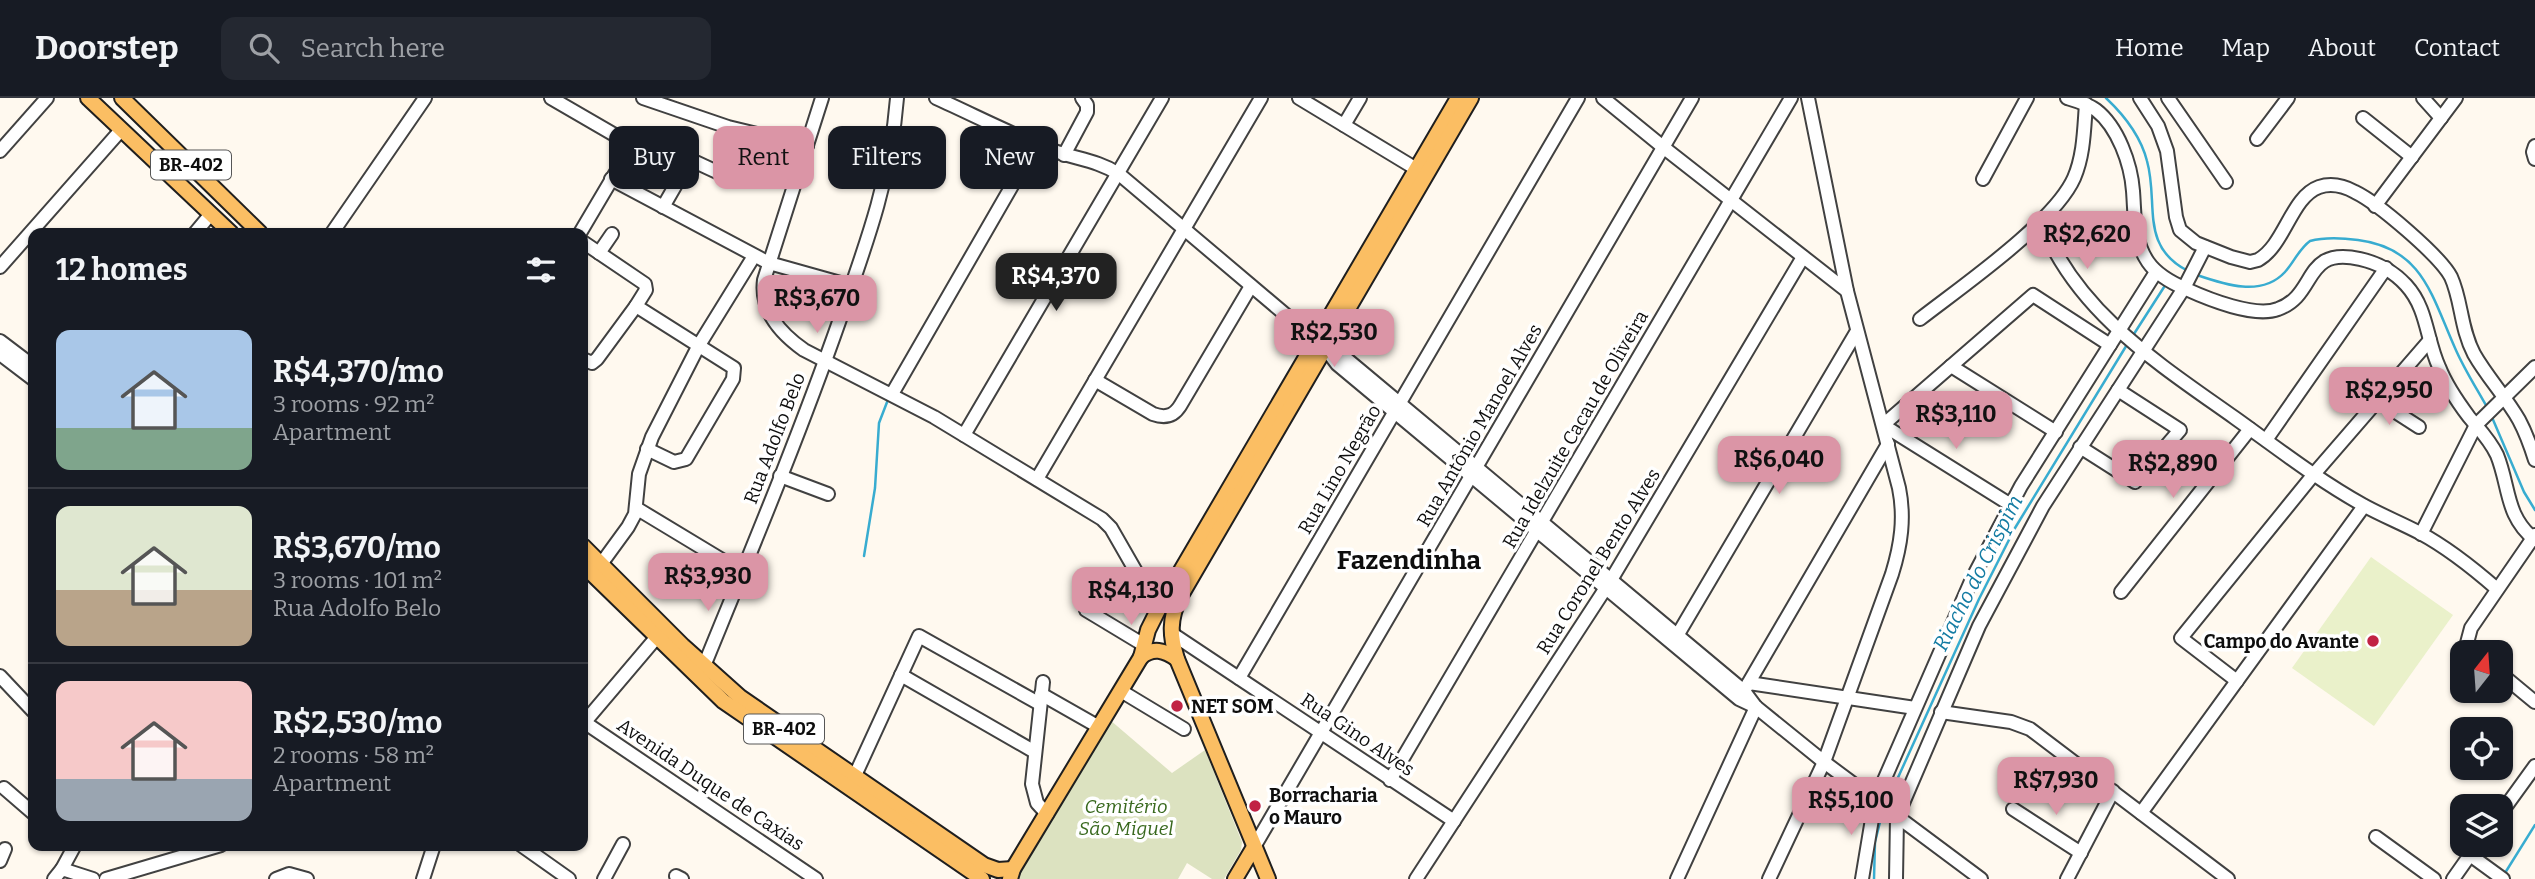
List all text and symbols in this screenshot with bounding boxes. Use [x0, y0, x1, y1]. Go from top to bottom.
search box [221, 17, 711, 80]
text: Doorstep [35, 28, 179, 68]
icon: search [245, 29, 283, 67]
text: Search here [301, 33, 445, 64]
text: Home [2115, 34, 2184, 62]
text: Map [2222, 34, 2270, 62]
text: About [2308, 34, 2376, 62]
text: Contact [2414, 34, 2500, 62]
chip: Buy [609, 126, 699, 189]
chip: Rent [713, 126, 814, 189]
chip: Filters [828, 126, 946, 189]
chip: New [960, 126, 1058, 189]
road number: BR-402 [151, 150, 231, 180]
pin: R$2,620 [2022, 212, 2152, 271]
text: R$2,620 [2043, 220, 2131, 248]
icon: filters [522, 251, 560, 289]
text: 12 homes [56, 252, 187, 288]
pin: R$4,370 [991, 254, 1121, 313]
text: R$4,370 [1012, 262, 1100, 290]
pin: R$3,670 [752, 275, 882, 335]
text: R$3,670 [774, 284, 860, 312]
street label: Rua Idelzuite Cacau de Oliveira [1498, 306, 1653, 552]
pin: R$2,530 [1269, 310, 1399, 369]
text: R$2,530 [1290, 318, 1378, 346]
street label: Rua Antônio Manoel Alves [1412, 320, 1547, 531]
text: R$4,370/mo [273, 354, 444, 390]
icon: home [112, 358, 196, 442]
pin: R$2,950 [2324, 368, 2454, 427]
street label: Rua Adolfo Belo [739, 369, 810, 507]
text: R$2,950 [2345, 376, 2433, 404]
text: 3 rooms · 92 m² [273, 390, 434, 418]
pin: R$3,110 [1891, 392, 2021, 451]
street label: Rua Lino Negrão [1293, 400, 1386, 538]
text: R$3,110 [1915, 400, 1997, 428]
text: Apartment [273, 418, 391, 446]
pin: R$6,040 [1714, 436, 1844, 496]
pin: R$2,890 [2108, 440, 2238, 500]
text: R$6,040 [1734, 445, 1824, 473]
text: R$2,890 [2128, 449, 2218, 477]
street label: Rua Coronel Bento Alves [1532, 464, 1665, 658]
water label: Riacho do Crispim [1927, 491, 2029, 655]
text: R$3,670/mo [273, 530, 441, 566]
icon: home [112, 534, 196, 618]
district label: Fazendinha [1337, 545, 1482, 576]
pin: R$3,930 [643, 554, 773, 613]
text: R$3,930 [664, 562, 752, 590]
text: 3 rooms · 101 m² [273, 566, 442, 594]
pin: R$4,130 [1066, 568, 1196, 627]
text: R$4,130 [1088, 576, 1174, 604]
text: Rua Adolfo Belo [273, 594, 441, 622]
place label: Campo do Avante [2203, 630, 2359, 653]
marker: Campo do Avante [2365, 633, 2381, 649]
north arrow [2450, 640, 2513, 704]
map controls [2450, 640, 2513, 857]
street label: Rua Gino Alves [1297, 688, 1419, 781]
place label: NET SOM [1191, 695, 1274, 718]
marker: NET SOM [1169, 698, 1185, 714]
text: R$2,530/mo [273, 705, 442, 741]
icon: home [112, 709, 196, 793]
street label: Avenida Duque de Caxias [613, 713, 809, 856]
road number: BR-402 [744, 714, 824, 744]
button: locate [2450, 717, 2513, 780]
text: 2 rooms · 58 m² [273, 741, 434, 769]
pin: R$7,930 [1991, 758, 2121, 817]
text: R$7,930 [2013, 766, 2099, 794]
text: Apartment [273, 769, 391, 797]
pin: R$5,100 [1786, 778, 1916, 837]
place label: Borracharia o Mauro [1269, 784, 1378, 829]
text: R$5,100 [1808, 786, 1894, 814]
button: layers [2450, 794, 2513, 857]
park label: Cemitério São Miguel [1078, 795, 1174, 840]
marker: Borracharia o Mauro [1247, 798, 1263, 814]

